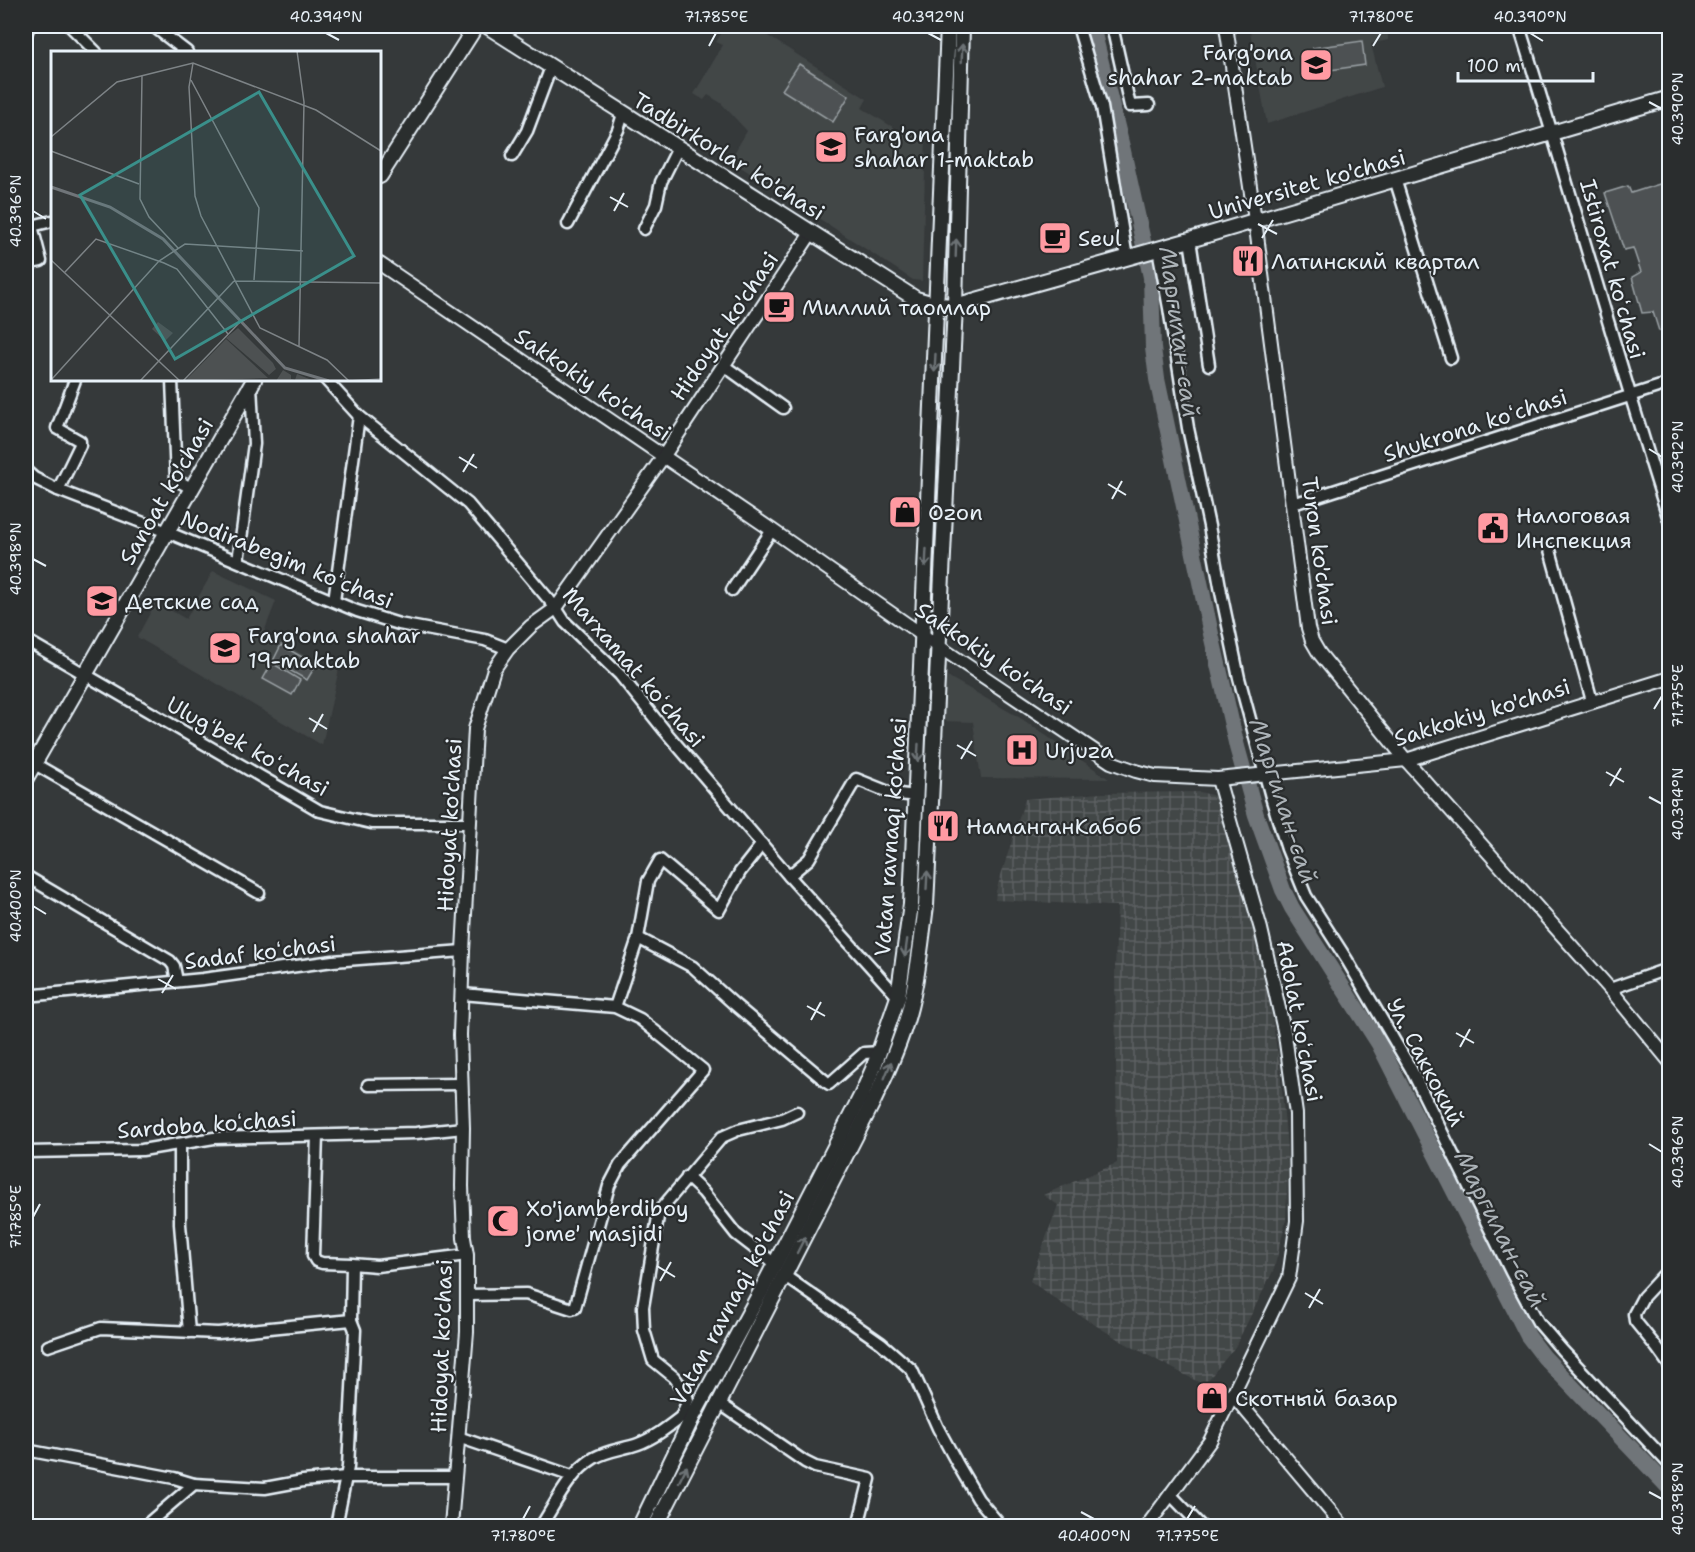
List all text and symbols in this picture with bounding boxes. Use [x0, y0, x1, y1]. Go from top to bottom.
text: 40.394°N [290, 7, 362, 27]
text: 71.785°E [684, 7, 748, 27]
text: 40.392°N [892, 7, 964, 27]
text: 71.780°E [1348, 7, 1414, 27]
text: 40.390°N [1493, 7, 1567, 27]
place label: Farg'ona shahar 2-maktab [1107, 38, 1293, 92]
one-way arrow [956, 43, 967, 63]
scale bar [1458, 45, 1593, 83]
school or university icon: Farg'ona shahar 2-maktab [1298, 47, 1334, 83]
inset map [51, 51, 381, 381]
text: 100 m [1467, 54, 1521, 78]
text: 40.390°N [1668, 72, 1688, 146]
street label: Tadbirkorlar ko'chasi [627, 86, 830, 227]
place label: Farg'ona shahar 1-maktab [854, 120, 1034, 174]
school or university icon: Farg'ona shahar 1-maktab [813, 129, 849, 165]
street label: Universitet ko'chasi [1205, 142, 1409, 226]
text: 40.396°N [6, 174, 26, 248]
street label: Istiroxat koʻchasi [1573, 176, 1652, 362]
cafe icon: Seul [1037, 220, 1073, 256]
place label: Seul [1078, 224, 1122, 253]
one-way arrow [951, 238, 962, 258]
restaurant icon: Латинский квартал [1230, 243, 1266, 279]
water label: Маргилан-сай [1151, 244, 1207, 420]
street label: Hidoyat ko'chasi [664, 246, 785, 406]
place label: Латинский квартал [1271, 247, 1479, 276]
cafe icon: Миллий таомлар [761, 289, 797, 325]
place label: Миллий таомлар [802, 293, 991, 322]
street label: Sakkokiy ko'chasi [509, 321, 677, 448]
one-way arrow [929, 353, 940, 373]
street label: Shukrona koʻchasi [1380, 382, 1571, 469]
street label: Sanoat ko'chasi [113, 413, 220, 570]
text: 40.392°N [1668, 421, 1688, 493]
street label: Turon ko'chasi [1295, 475, 1344, 627]
shop icon: Ozon [887, 494, 923, 530]
place label: Ozon [928, 498, 983, 527]
place label: Налоговая Инспекция [1516, 501, 1632, 555]
street label: Nodirabegim koʻchasi [176, 504, 397, 615]
public building icon: Налоговая Инспекция [1475, 510, 1511, 546]
text: 40.398°N [6, 522, 26, 596]
one-way arrow [921, 548, 932, 568]
street label: Marxamat koʻchasi [556, 581, 711, 754]
school or university icon: Детские сад [84, 583, 120, 619]
place label: Детские сад [125, 587, 259, 616]
street label: Sakkokiy ko'chasi [910, 595, 1078, 722]
place label: Farg'ona shahar 19-maktab [248, 621, 421, 675]
school or university icon: Farg'ona shahar 19-maktab [207, 630, 243, 666]
text: 71.775°E [1668, 664, 1688, 728]
street label: Sakkokiy ko'chasi [1390, 672, 1574, 753]
street label: Ulugʻbek koʻchasi [161, 690, 334, 803]
water label: Маргилан-сай [1241, 714, 1325, 888]
street label: Vatan ravnaqi ko'chasi [868, 717, 913, 957]
hospital icon: Urjuza [1004, 732, 1040, 768]
place label: Urjuza [1045, 736, 1114, 765]
street label: Hidoyat ko'chasi [430, 737, 469, 913]
one-way arrow [912, 743, 923, 763]
text: 40.394°N [1668, 768, 1688, 840]
restaurant icon: НаманганКабоб [925, 808, 961, 844]
place label: НаманганКабоб [966, 812, 1141, 841]
text: 40.400°N [6, 869, 26, 943]
one-way arrow [921, 871, 932, 891]
street label: Sadaf koʻchasi [183, 929, 338, 976]
one-way arrow [900, 937, 911, 957]
street label: Adolat koʻchasi [1270, 938, 1329, 1104]
street label: Ул. Саккокий [1380, 993, 1472, 1131]
one-way arrow [883, 1062, 894, 1080]
street label: Sardoba koʻchasi [116, 1104, 298, 1145]
text: 40.396°N [1668, 1115, 1688, 1189]
water label: Маргилан-сай [1447, 1145, 1553, 1313]
text: 71.785°E [6, 1185, 26, 1249]
street label: Vatan ravnaqi ko'chasi [663, 1186, 801, 1411]
place label: Xo'jamberdiboy jome' masjidi [525, 1194, 689, 1248]
mosque icon: Xo'jamberdiboy jome' masjidi [485, 1203, 521, 1239]
one-way arrow [795, 1237, 807, 1254]
street label: Hidoyat ko'chasi [424, 1259, 459, 1433]
shop icon: Скотный базар [1194, 1380, 1230, 1416]
place label: Скотный базар [1235, 1384, 1398, 1413]
text: 40.398°N [1668, 1462, 1688, 1536]
one-way arrow [678, 1466, 689, 1484]
text: 71.780°E [490, 1526, 556, 1546]
text: 40.400°N [1057, 1526, 1131, 1546]
text: 71.775°E [1155, 1526, 1219, 1546]

